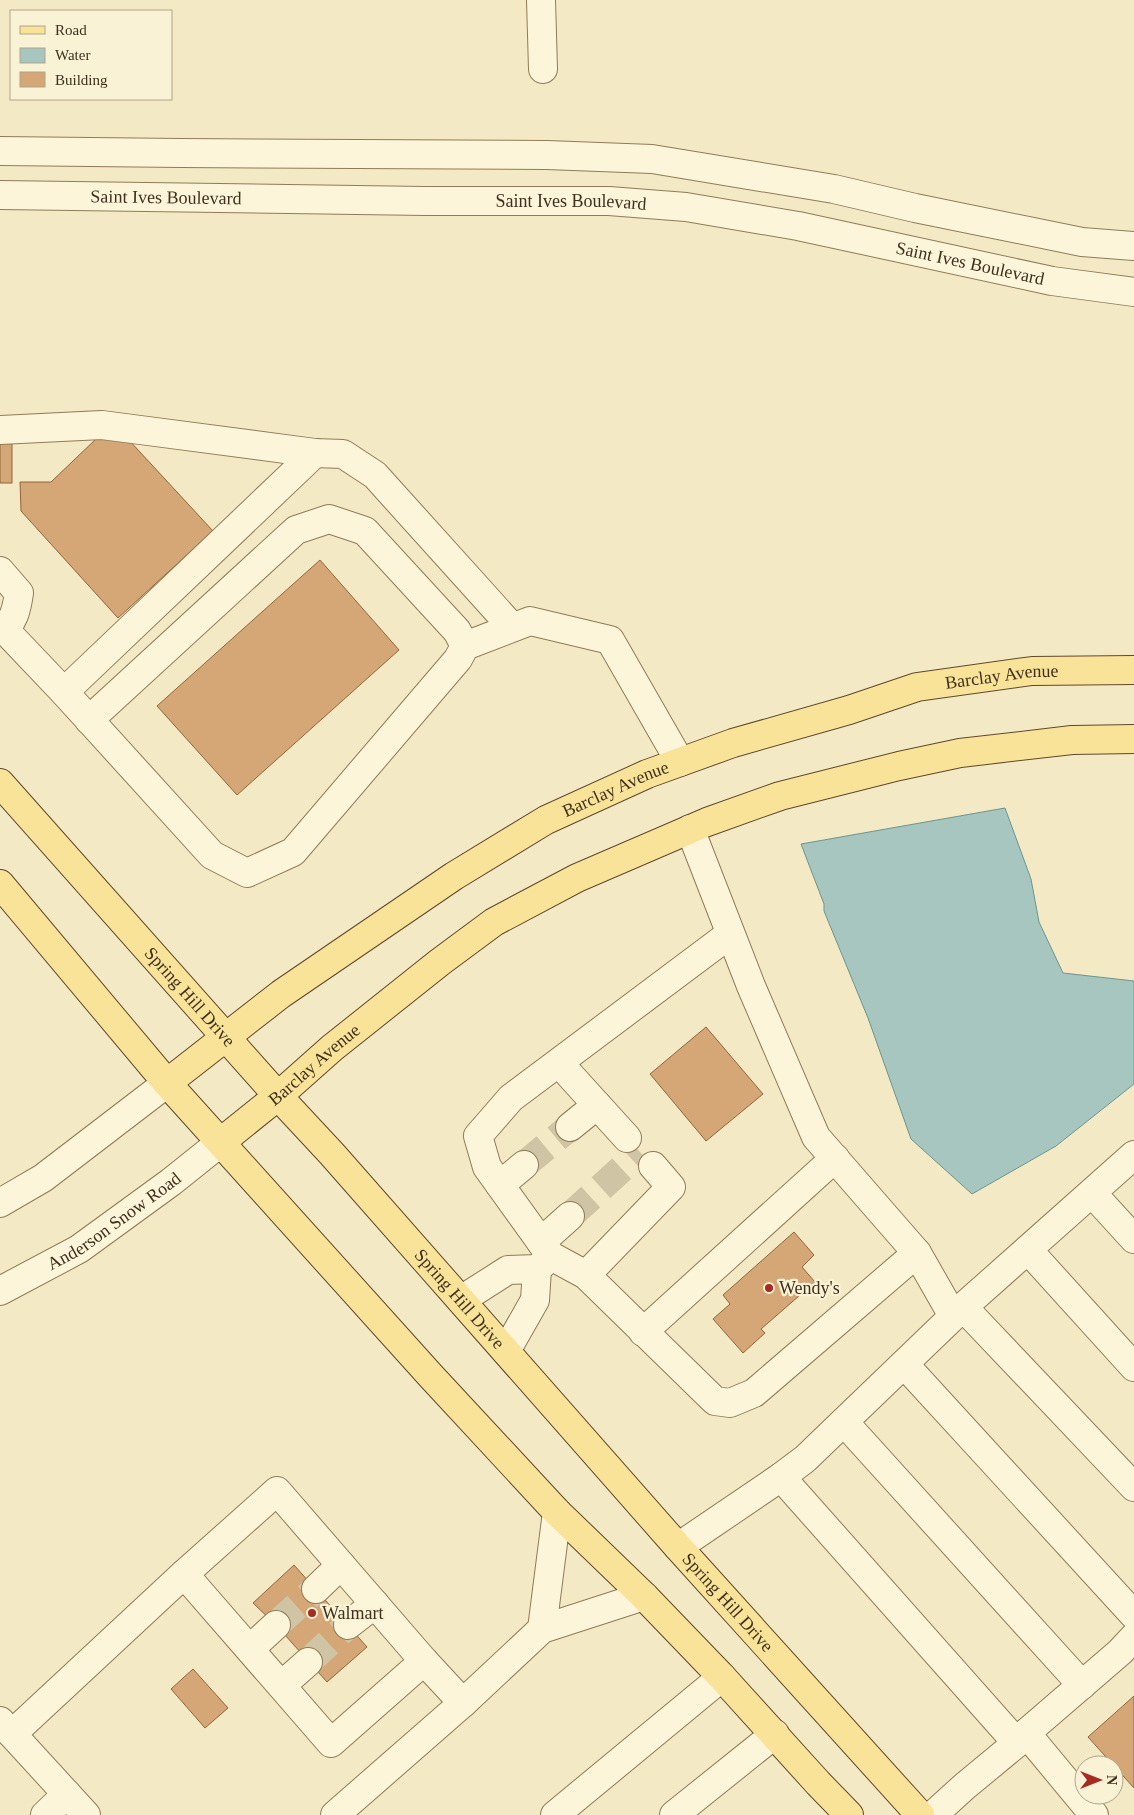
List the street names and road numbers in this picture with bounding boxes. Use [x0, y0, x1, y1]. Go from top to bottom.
street label: Saint Ives Boulevard [90, 186, 242, 208]
street label: Saint Ives Boulevard [495, 191, 647, 214]
street label: Saint Ives Boulevard [894, 238, 1046, 289]
street label: Barclay Avenue [944, 661, 1059, 693]
street label: Barclay Avenue [559, 757, 671, 821]
street label: Spring Hill Drive [141, 943, 239, 1051]
street label: Barclay Avenue [264, 1020, 364, 1110]
street label: Anderson Snow Road [44, 1168, 185, 1274]
street label: Spring Hill Drive [410, 1245, 509, 1353]
street label: Spring Hill Drive [678, 1549, 778, 1656]

